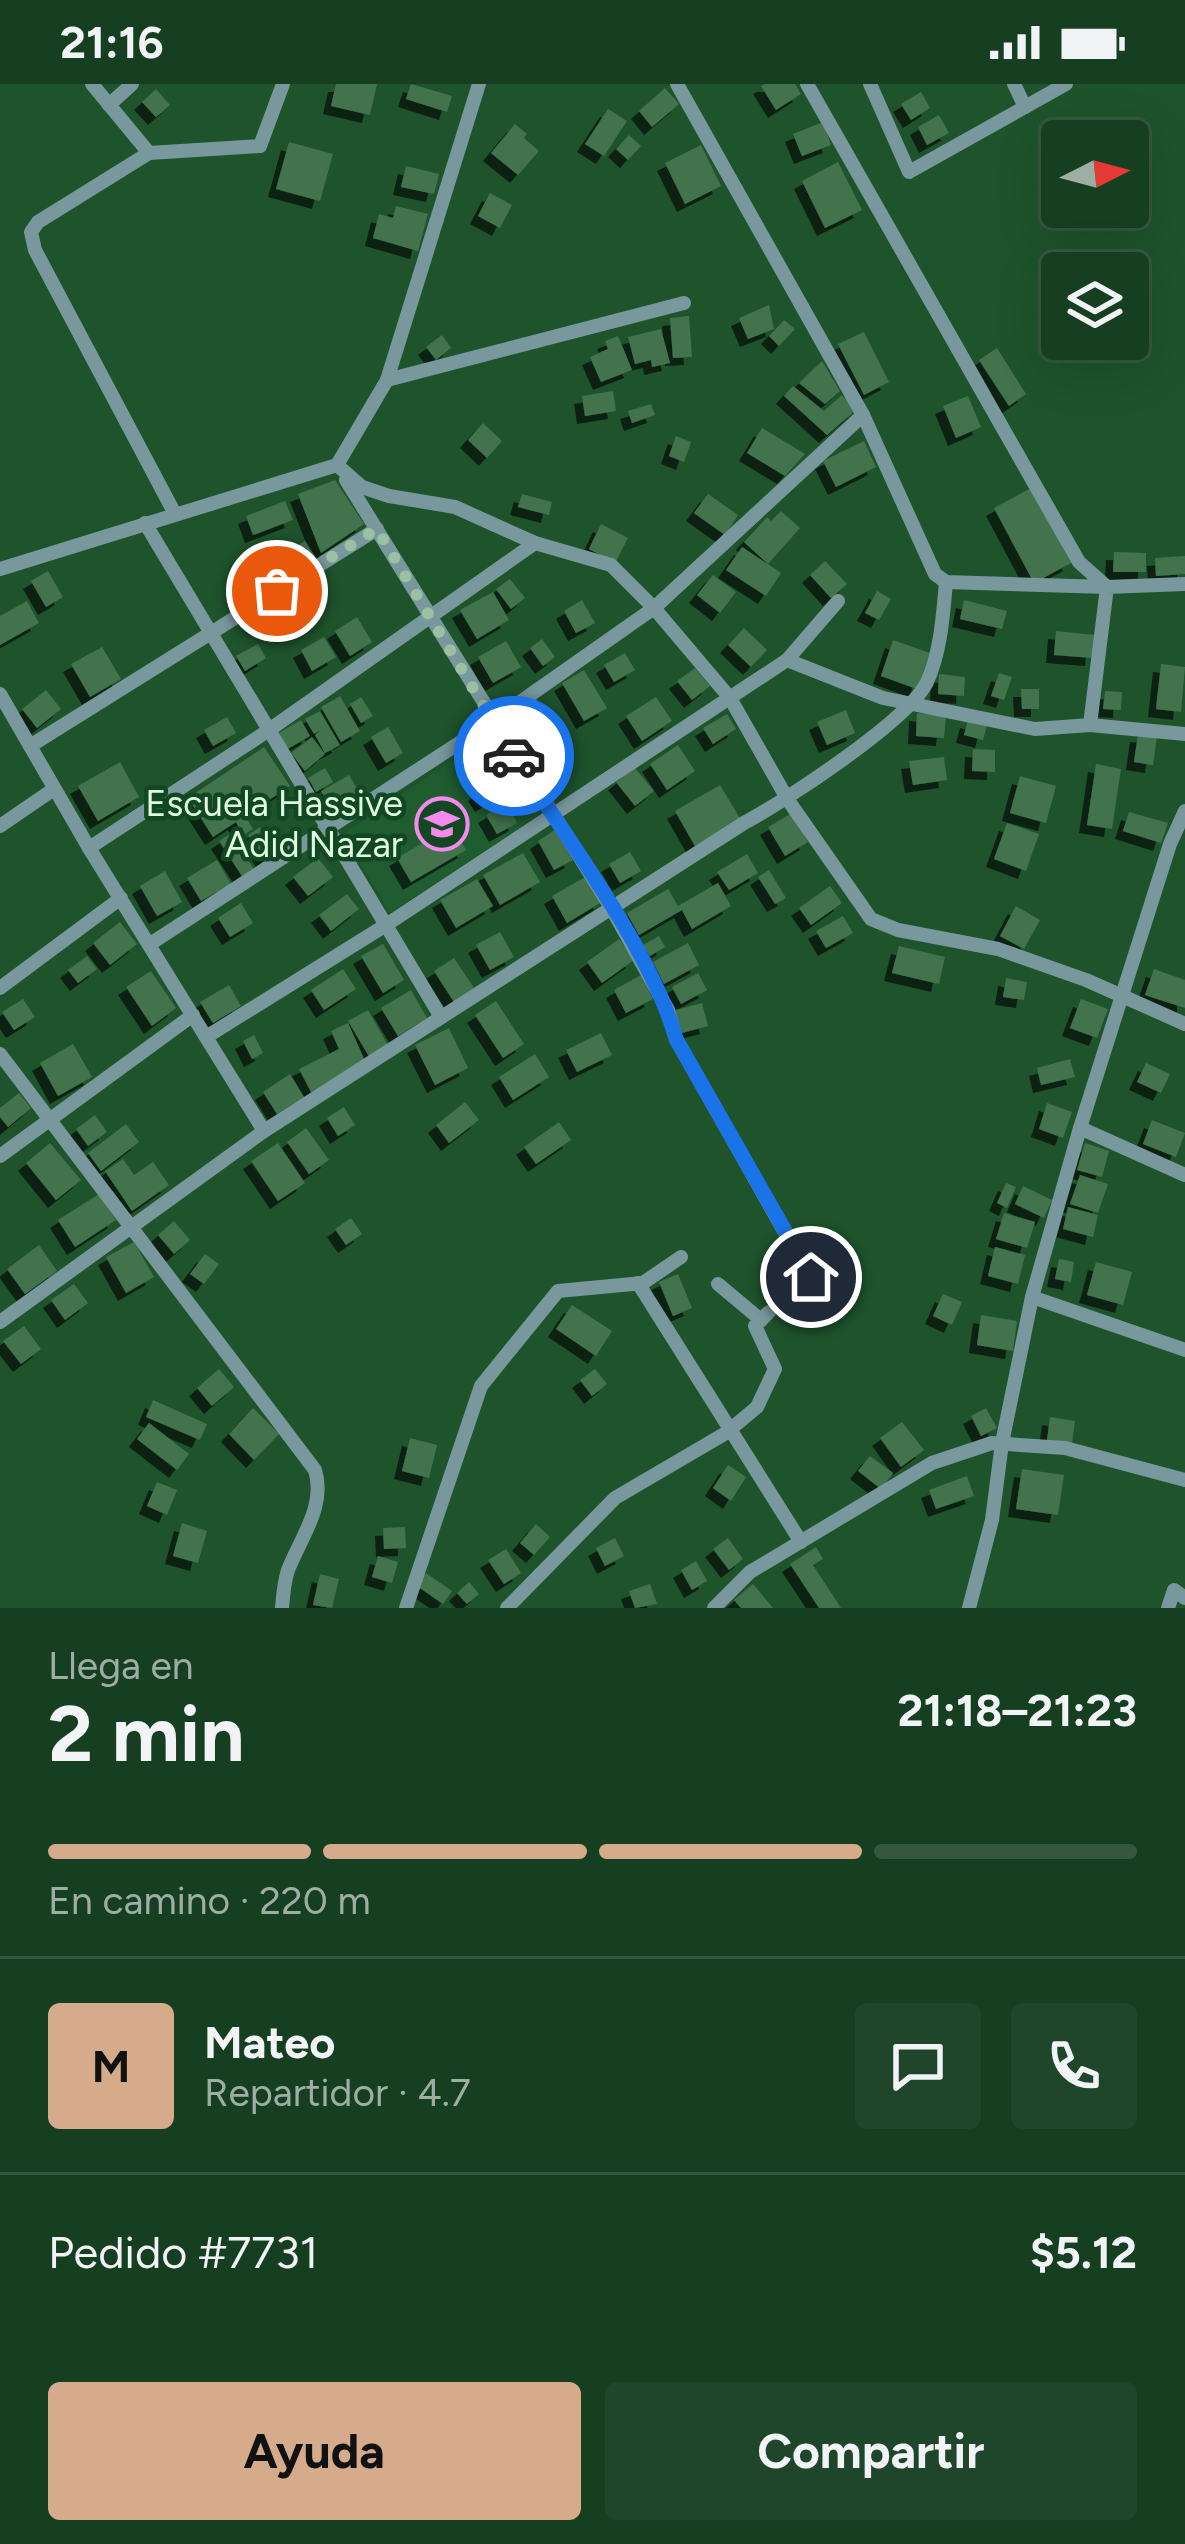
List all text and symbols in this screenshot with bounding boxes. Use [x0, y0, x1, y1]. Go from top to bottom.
text: 21:16 [60, 15, 164, 69]
north arrow [1041, 120, 1149, 228]
map controls [1041, 120, 1149, 360]
button: layers [1041, 252, 1149, 360]
pin [226, 540, 328, 642]
icon: bag [244, 558, 310, 624]
courier [454, 696, 574, 816]
icon: car [481, 723, 547, 789]
place label: Escuela Hassive Adid Nazar [145, 782, 403, 866]
school or university icon: Escuela Hassive Adid Nazar [414, 796, 470, 852]
pin [760, 1226, 862, 1328]
icon: home [778, 1244, 844, 1310]
text: Llega en [48, 1642, 194, 1689]
text: 21:18–21:23 [897, 1683, 1137, 1737]
text: 2 min [48, 1687, 244, 1781]
text: En camino · 220 m [48, 1877, 371, 1924]
button: chat [855, 2003, 981, 2129]
button: phone [1011, 2003, 1137, 2129]
text: Mateo [204, 2015, 335, 2069]
text: M [92, 2039, 130, 2093]
text: Repartidor · 4.7 [204, 2069, 471, 2116]
text: Pedido #7731 [48, 2225, 318, 2279]
text: $5.12 [1030, 2225, 1137, 2279]
button: Ayuda [48, 2382, 581, 2520]
button: Compartir [605, 2382, 1137, 2520]

